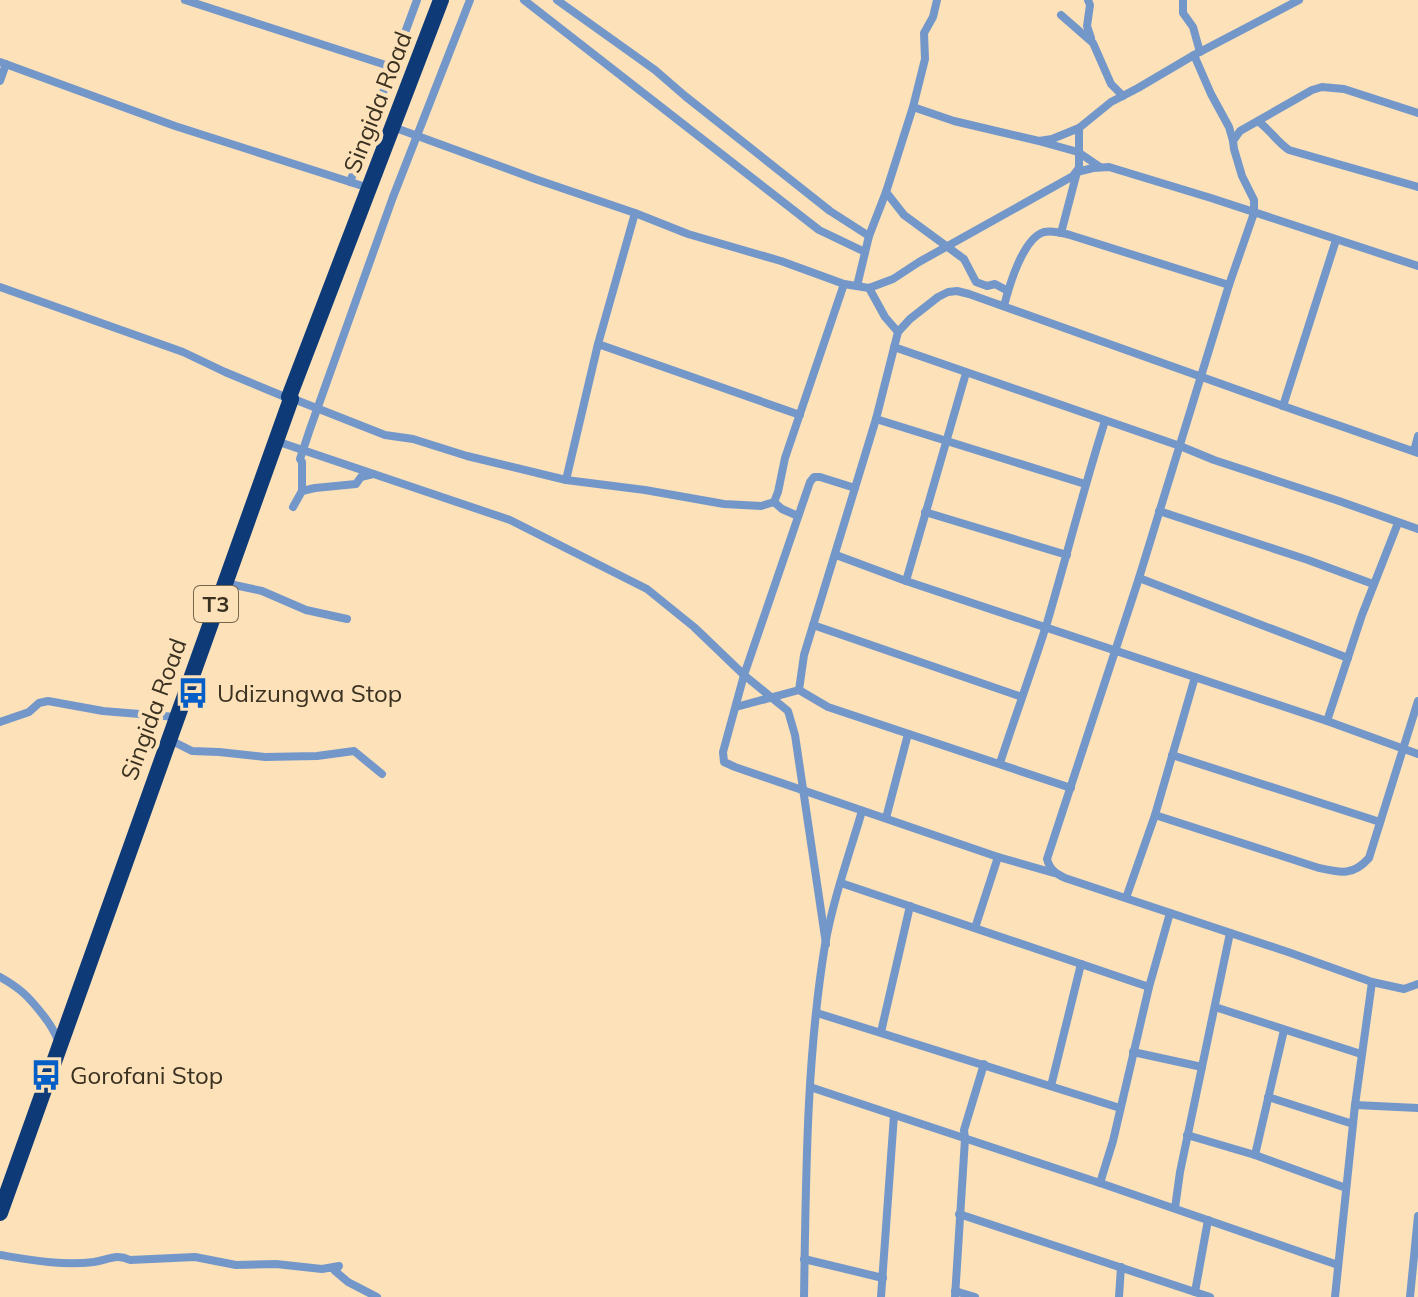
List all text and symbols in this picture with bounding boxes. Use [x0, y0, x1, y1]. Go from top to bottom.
street label: Singida Road [336, 27, 418, 177]
road number: T3 [194, 586, 238, 622]
street label: Singida Road [113, 634, 193, 784]
bus stop icon: Udizungwa Stop [176, 676, 210, 710]
place label: Udizungwa Stop [217, 678, 402, 708]
bus stop icon: Gorofani Stop [29, 1058, 63, 1092]
place label: Gorofani Stop [70, 1060, 223, 1090]

